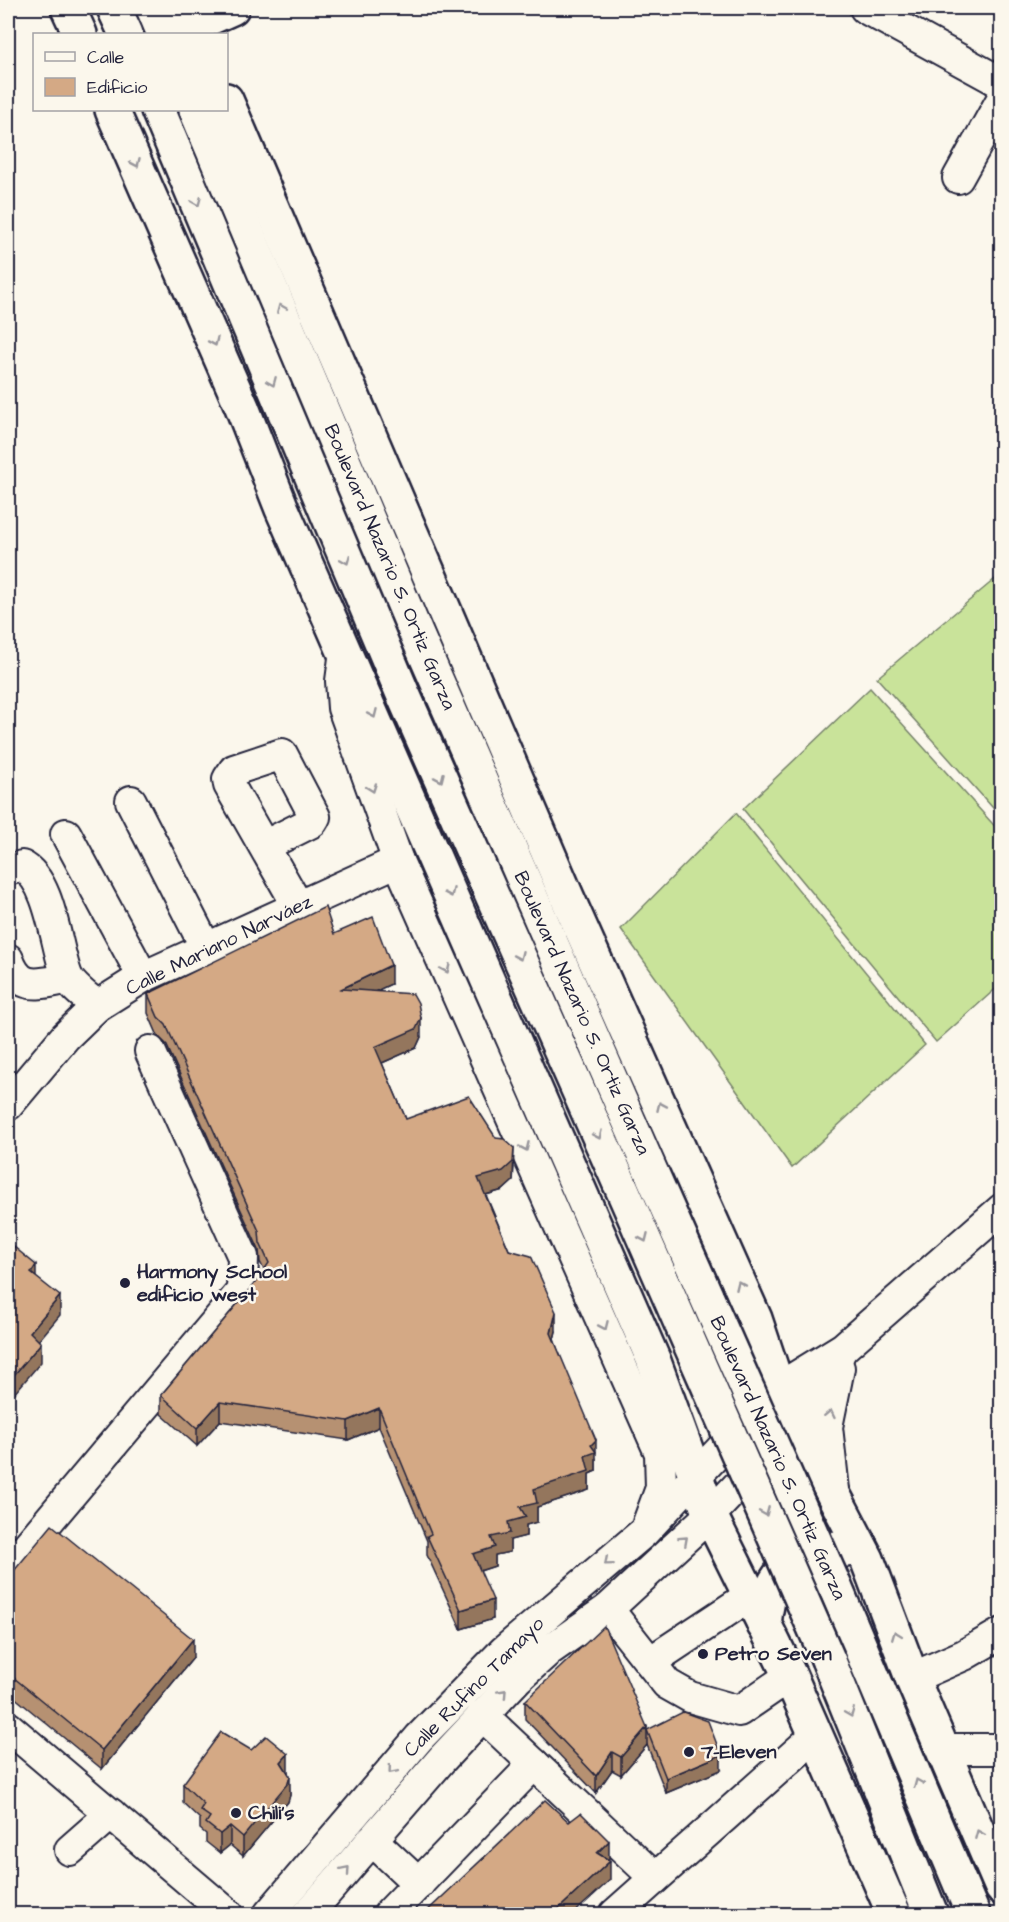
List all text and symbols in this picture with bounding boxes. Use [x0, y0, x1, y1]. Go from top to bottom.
legend [33, 33, 228, 111]
text: Calle [87, 45, 125, 70]
text: Edificio [87, 75, 147, 100]
one-way arrow [129, 157, 141, 168]
one-way arrow [190, 196, 202, 207]
one-way arrow [276, 303, 288, 314]
one-way arrow [207, 335, 219, 346]
one-way arrow [265, 376, 277, 387]
street label: Boulevard Nazario S. Ortiz Garza [317, 420, 463, 714]
one-way arrow [339, 554, 351, 565]
one-way arrow [365, 708, 377, 719]
one-way arrow [433, 771, 445, 782]
one-way arrow [365, 783, 378, 793]
street label: Boulevard Nazario S. Ortiz Garza [507, 867, 657, 1159]
one-way arrow [443, 887, 455, 898]
street label: Calle Mariano Narváez [121, 888, 317, 1002]
one-way arrow [512, 950, 524, 961]
one-way arrow [439, 962, 451, 973]
one-way arrow [657, 1102, 669, 1113]
one-way arrow [591, 1128, 603, 1139]
one-way arrow [518, 1141, 530, 1152]
one-way arrow [637, 1231, 649, 1242]
place label: Harmony School edificio west [137, 1258, 287, 1309]
marker: Harmony School edificio west [118, 1276, 132, 1290]
one-way arrow [735, 1280, 747, 1291]
street label: Boulevard Nazario S. Ortiz Garza [703, 1312, 853, 1604]
one-way arrow [596, 1319, 608, 1330]
one-way arrow [823, 1409, 836, 1419]
one-way arrow [758, 1506, 770, 1517]
one-way arrow [676, 1536, 687, 1547]
one-way arrow [604, 1555, 615, 1566]
street label: Calle Rufino Tamayo [397, 1610, 551, 1764]
one-way arrow [891, 1630, 903, 1641]
place label: Petro Seven [715, 1640, 832, 1668]
marker: Petro Seven [696, 1647, 710, 1661]
one-way arrow [496, 1689, 507, 1700]
one-way arrow [843, 1707, 855, 1718]
place label: 7-Eleven [700, 1738, 777, 1766]
marker: 7-Eleven [682, 1745, 696, 1759]
one-way arrow [389, 1763, 400, 1774]
one-way arrow [913, 1778, 925, 1789]
place label: Chili's [248, 1799, 295, 1827]
marker: Chili's [229, 1806, 243, 1820]
one-way arrow [974, 1829, 986, 1840]
one-way arrow [339, 1866, 350, 1877]

